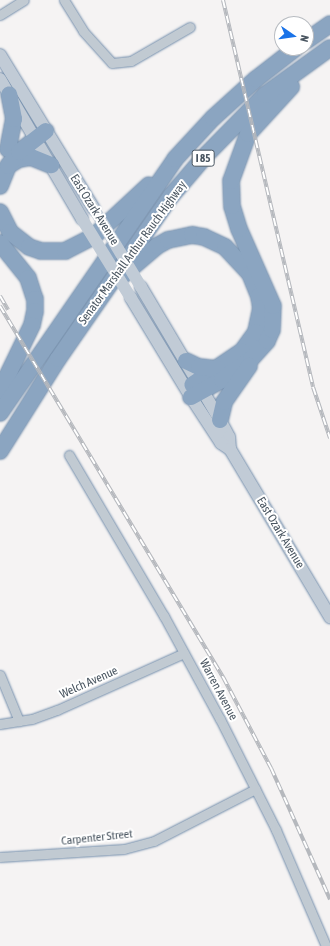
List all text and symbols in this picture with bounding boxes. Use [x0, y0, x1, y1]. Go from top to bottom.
north arrow [274, 16, 314, 56]
text: N [298, 34, 311, 43]
road number: I 85 [191, 149, 215, 167]
street label: East Ozark Avenue [67, 172, 121, 248]
street label: Senator Marshall Arthur Rauch Highway [76, 178, 190, 328]
street label: East Ozark Avenue [253, 495, 307, 571]
street label: Warren Avenue [196, 657, 240, 723]
street label: Welch Avenue [58, 664, 120, 702]
street label: Carpenter Street [61, 827, 133, 849]

